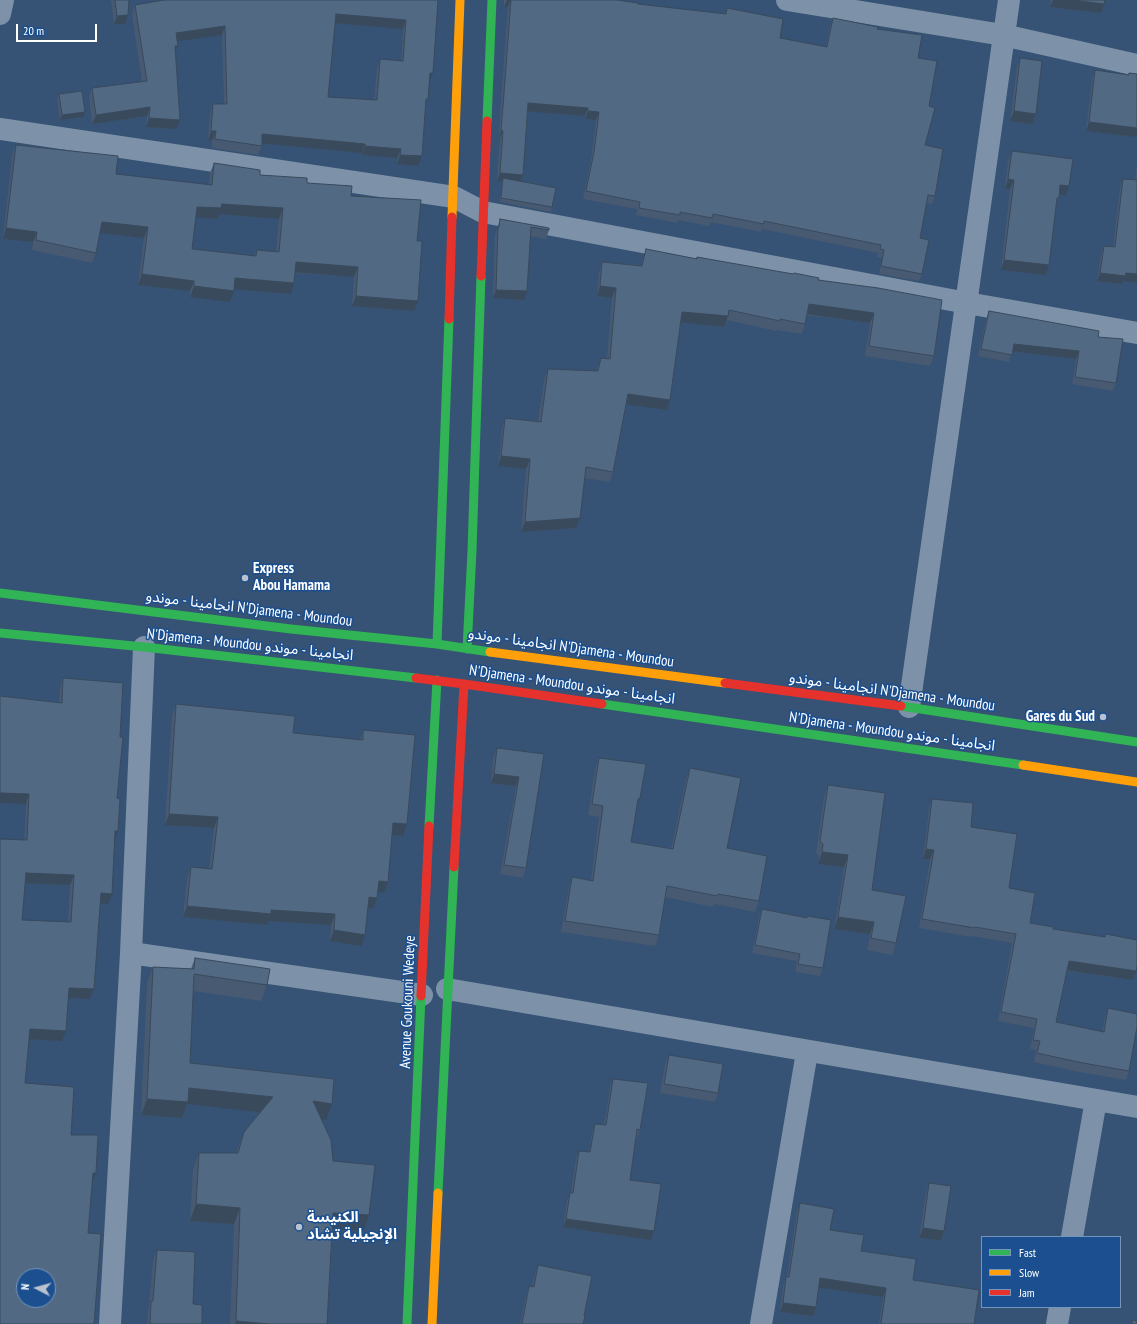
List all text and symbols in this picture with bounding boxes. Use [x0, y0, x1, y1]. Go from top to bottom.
scale bar [18, 16, 99, 42]
text: 20 m [23, 23, 44, 38]
place label: Express Abou Hamama [253, 560, 330, 595]
marker: Express Abou Hamama [240, 573, 250, 583]
street label: انجامينا - موندو N'Djamena - Moundou [145, 587, 353, 631]
street label: N'Djamena - Moundou انجامينا - موندو [146, 625, 354, 665]
street label: انجامينا - موندو N'Djamena - Moundou [467, 625, 675, 671]
street label: N'Djamena - Moundou انجامينا - موندو [468, 662, 676, 708]
street label: انجامينا - موندو N'Djamena - Moundou [788, 669, 996, 715]
place label: Gares du Sud [1026, 708, 1095, 726]
street label: N'Djamena - Moundou انجامينا - موندو [788, 709, 996, 755]
marker: Gares du Sud [1098, 712, 1108, 722]
street label: Avenue Goukouni Wedeye [397, 935, 419, 1069]
place label: الكنيسة الإنجيلية تشاد [307, 1209, 397, 1244]
marker: الكنيسة الإنجيلية تشاد [294, 1222, 304, 1232]
legend [981, 1236, 1121, 1308]
text: Fast [1019, 1245, 1036, 1260]
text: Slow [1019, 1265, 1039, 1280]
north arrow [16, 1268, 56, 1308]
text: N [18, 1283, 32, 1291]
text: Jam [1019, 1285, 1035, 1300]

